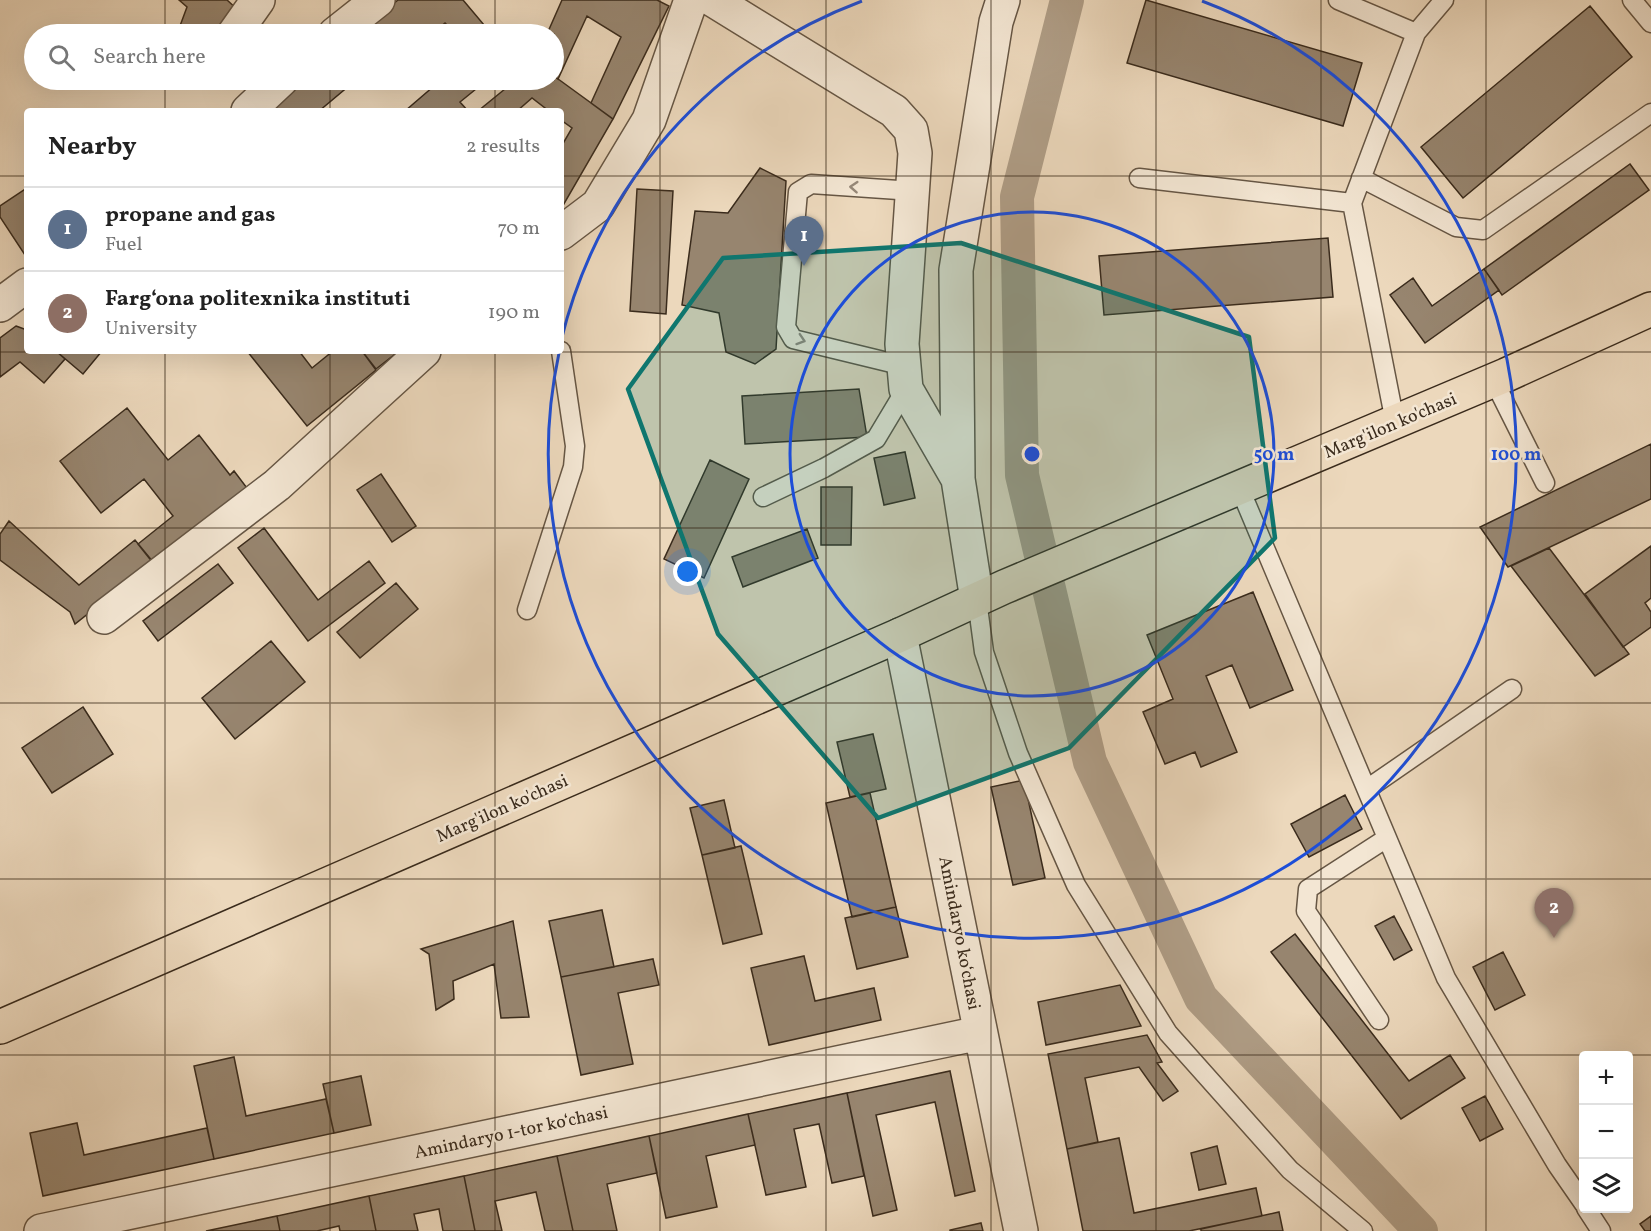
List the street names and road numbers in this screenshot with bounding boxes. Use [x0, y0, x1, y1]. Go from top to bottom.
street label: Marg'ilon ko'chasi [1320, 387, 1461, 466]
street label: Marg'ilon ko'chasi [433, 769, 573, 850]
street label: Amindaryo koʻchasi [931, 854, 986, 1012]
street label: Amindaryo 1-tor koʻchasi [412, 1101, 610, 1166]

